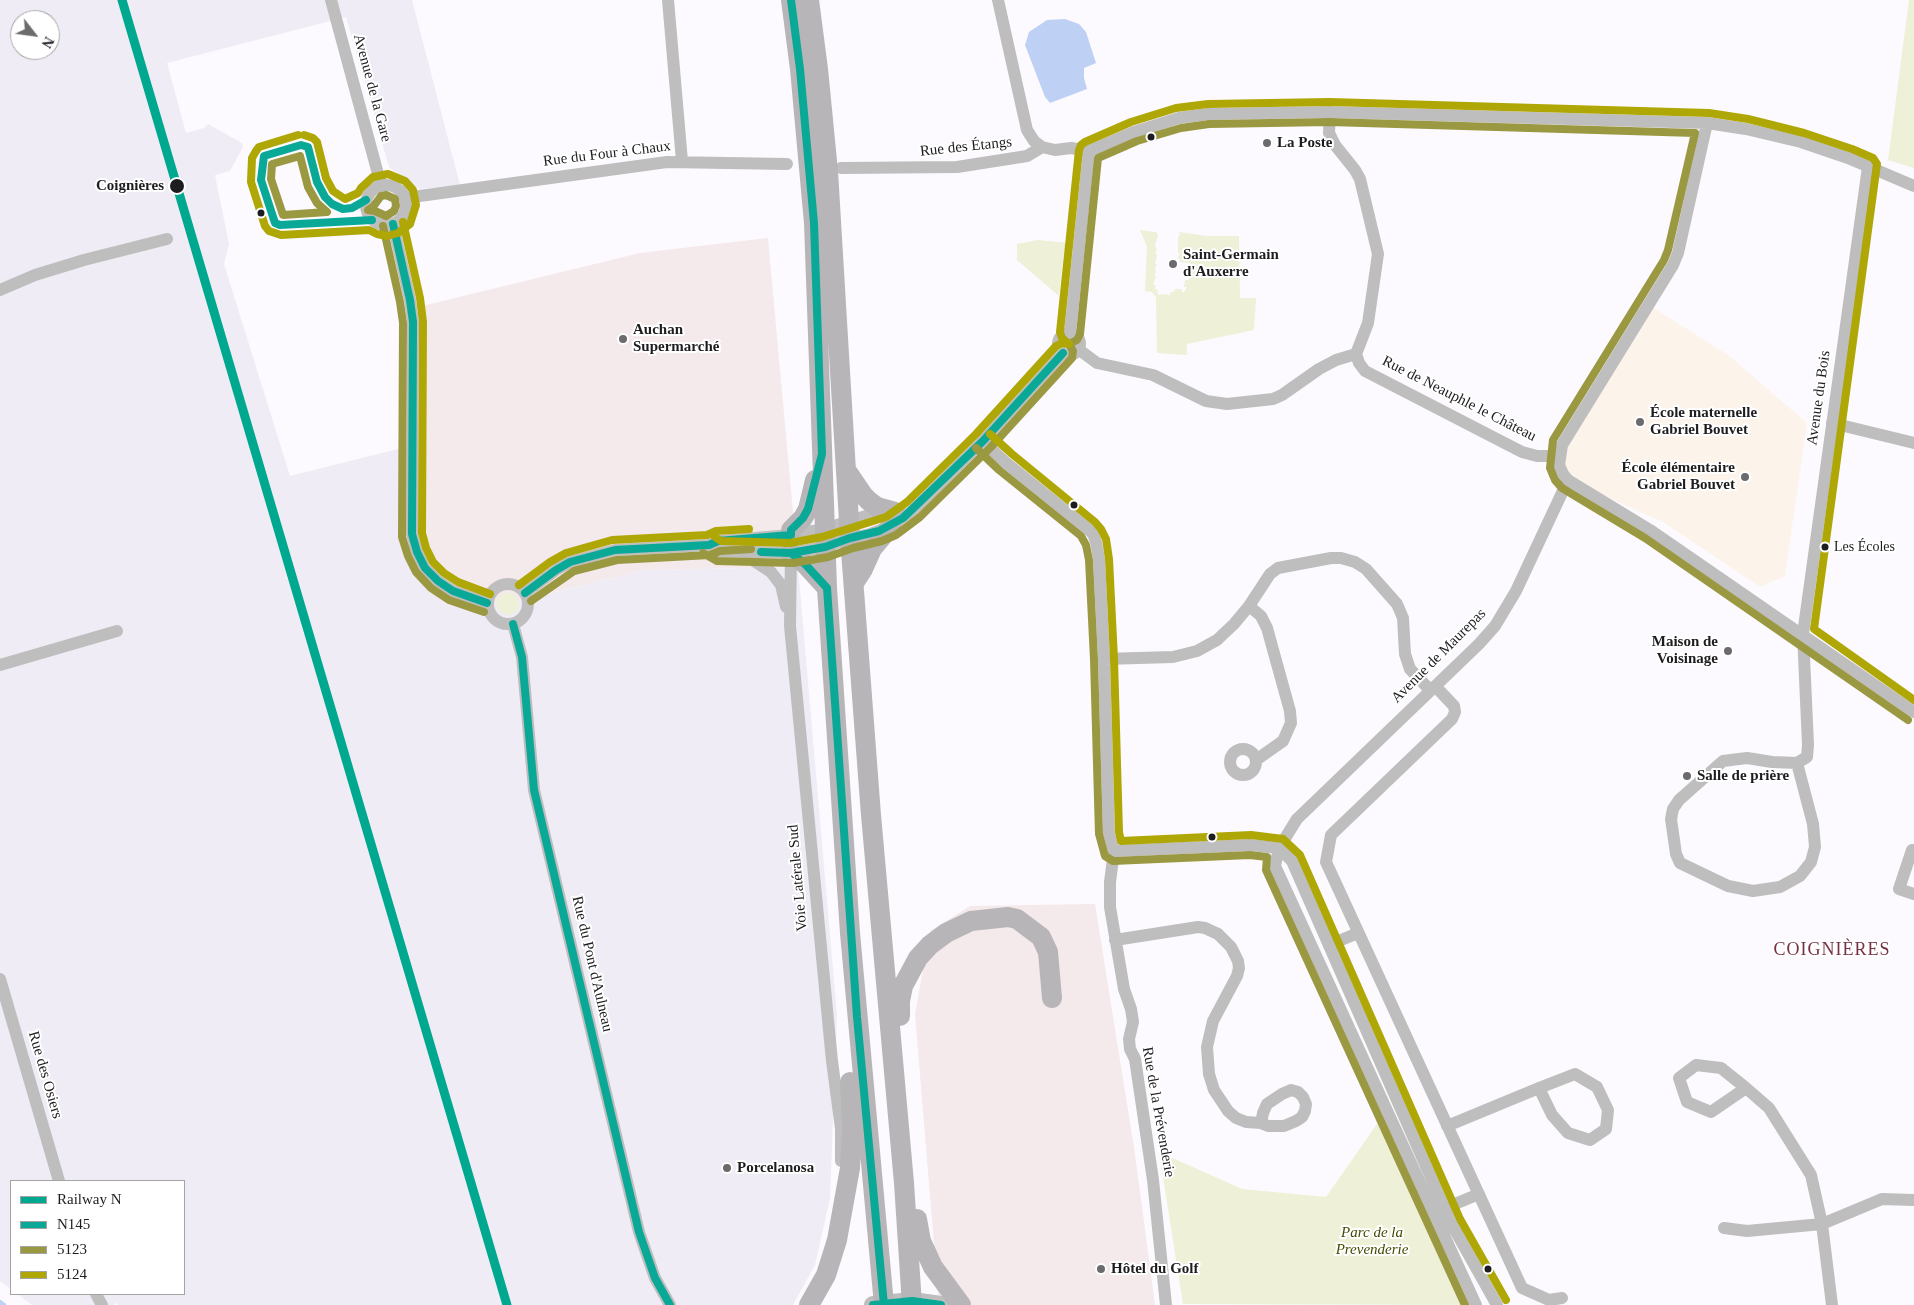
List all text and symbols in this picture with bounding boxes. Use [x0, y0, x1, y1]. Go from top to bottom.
north arrow [10, 10, 60, 60]
street label: Avenue de la Gare [349, 32, 395, 144]
text: N [39, 34, 57, 50]
unlabelled marker [1146, 132, 1156, 142]
street label: Rue des Étangs [919, 133, 1013, 161]
place label: La Poste [1277, 134, 1332, 152]
street label: Rue du Four à Chaux [542, 137, 672, 171]
marker: La Poste [1261, 137, 1273, 149]
place label: Coignières [96, 177, 164, 195]
marker: Coignières [168, 177, 186, 195]
unlabelled marker [256, 208, 266, 218]
place label: Saint-Germain d'Auxerre [1183, 246, 1279, 281]
marker: Saint-Germain d'Auxerre [1167, 258, 1179, 270]
place label: Auchan Supermarché [633, 321, 719, 356]
marker: Auchan Supermarché [617, 333, 629, 345]
street label: Avenue du Bois [1803, 349, 1835, 447]
street label: Rue de Neauphle le Château [1379, 352, 1539, 446]
place label: École maternelle Gabriel Bouvet [1650, 404, 1757, 439]
marker: École maternelle Gabriel Bouvet [1634, 416, 1646, 428]
place label: École élémentaire Gabriel Bouvet [1622, 459, 1735, 494]
marker: École élémentaire Gabriel Bouvet [1739, 471, 1751, 483]
unlabelled marker [1069, 500, 1079, 510]
place label: Les Écoles [1834, 539, 1895, 555]
marker: Les Écoles [1820, 542, 1830, 552]
street label: Avenue de Maurepas [1388, 605, 1490, 707]
place label: Maison de Voisinage [1652, 633, 1718, 668]
marker: Maison de Voisinage [1722, 645, 1734, 657]
place label: Salle de prière [1697, 767, 1789, 785]
marker: Salle de prière [1681, 770, 1693, 782]
street label: Voie Latérale Sud [784, 824, 812, 932]
unlabelled marker [1207, 832, 1217, 842]
street label: Rue du Pont d'Aulneau [568, 894, 616, 1034]
district label: COIGNIÈRES [1772, 939, 1892, 961]
street label: Rue des Osiers [24, 1029, 66, 1121]
street label: Rue de la Prévenderie [1138, 1045, 1178, 1179]
place label: Porcelanosa [737, 1159, 814, 1177]
marker: Porcelanosa [721, 1162, 733, 1174]
legend [10, 1180, 185, 1295]
text: Railway N [57, 1191, 122, 1207]
text: N145 [57, 1216, 90, 1232]
park label: Parc de la Prevenderie [1336, 1224, 1408, 1259]
text: 5123 [57, 1241, 87, 1257]
place label: Hôtel du Golf [1111, 1260, 1199, 1278]
marker: Hôtel du Golf [1095, 1263, 1107, 1275]
unlabelled marker [1483, 1264, 1493, 1274]
text: 5124 [57, 1266, 87, 1282]

